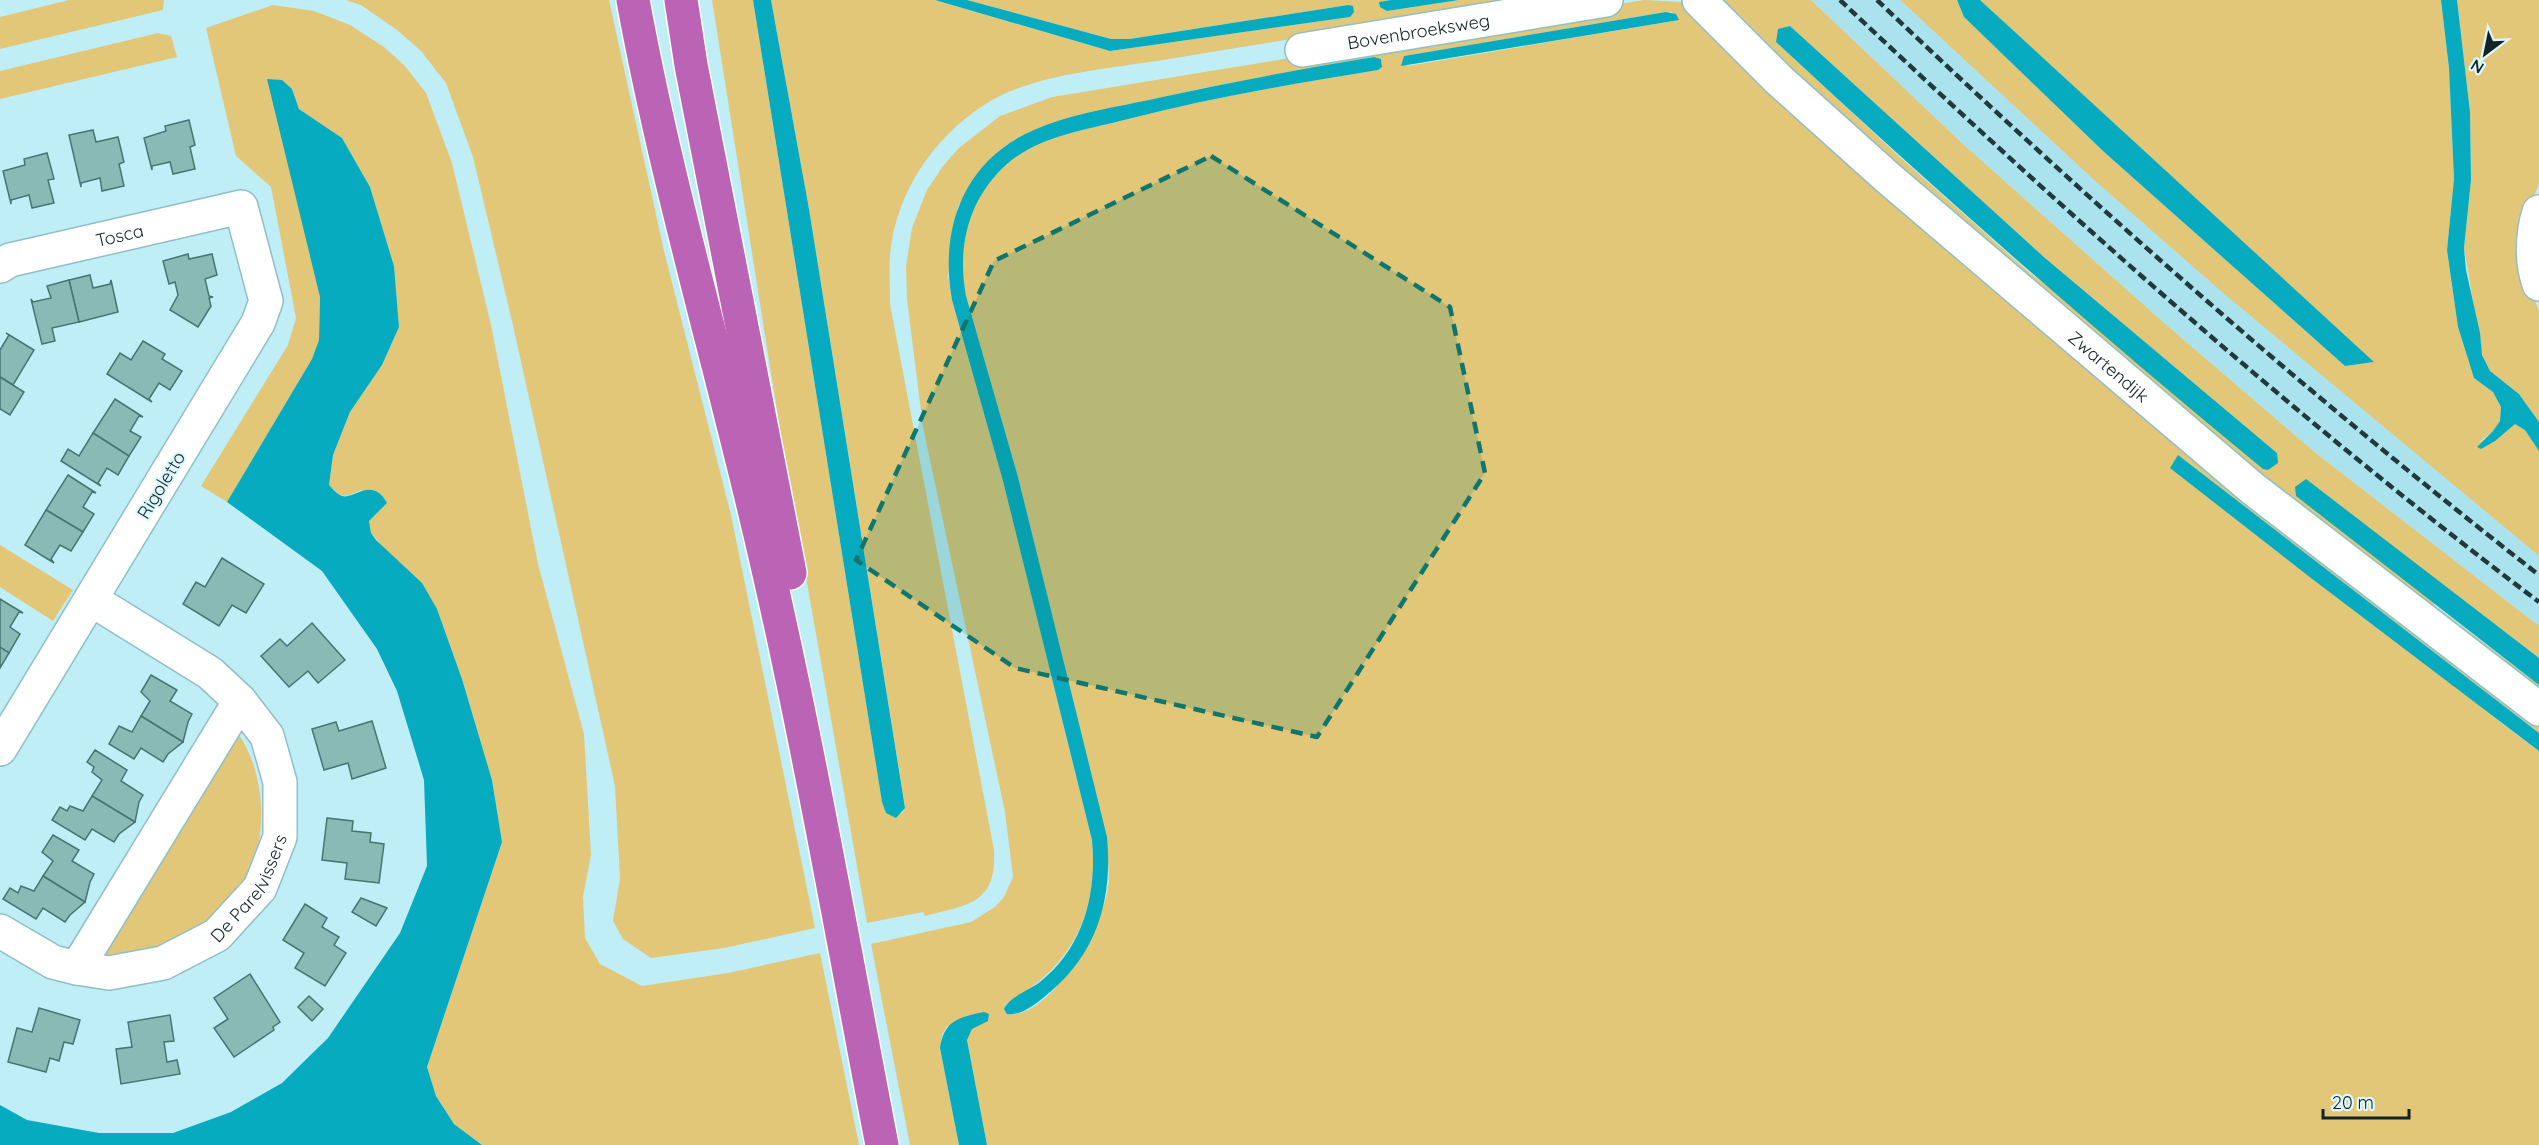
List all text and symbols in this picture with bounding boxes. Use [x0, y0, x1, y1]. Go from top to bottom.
street label: Bovenbroeksweg [1346, 8, 1491, 54]
north arrow [2455, 24, 2515, 84]
text: N [2467, 55, 2487, 78]
street label: Tosca [93, 218, 146, 251]
street label: Zwartendijk [2064, 325, 2154, 407]
street label: Rigoletto [132, 447, 190, 523]
street label: De Parelvissers [205, 831, 292, 947]
scale bar [2323, 1082, 2408, 1120]
text: 20 m [2332, 1091, 2374, 1114]

